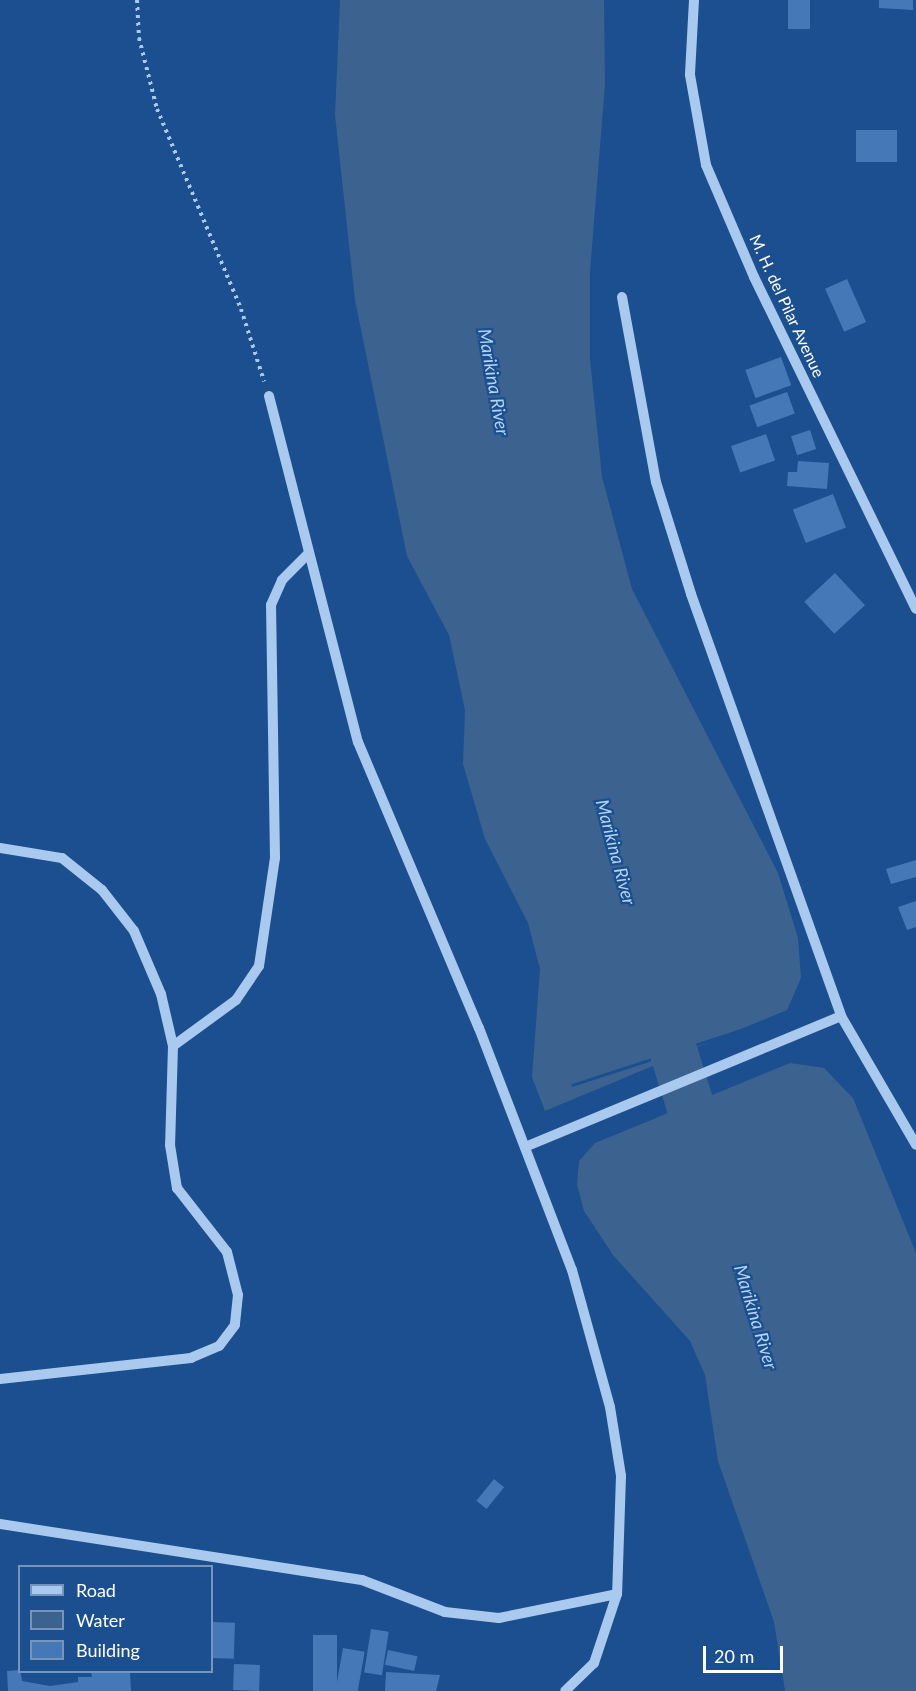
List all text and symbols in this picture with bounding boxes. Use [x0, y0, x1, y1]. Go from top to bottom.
street label: M. H. del Pilar Avenue [745, 231, 829, 381]
water label: Marikina River [474, 327, 514, 437]
water label: Marikina River [592, 797, 640, 907]
water label: Marikina River [730, 1262, 782, 1372]
legend [18, 1565, 213, 1673]
text: Road [76, 1579, 116, 1601]
text: Water [76, 1609, 125, 1631]
scale bar [706, 1634, 786, 1672]
text: Building [76, 1639, 140, 1661]
text: 20 m [714, 1645, 754, 1667]

